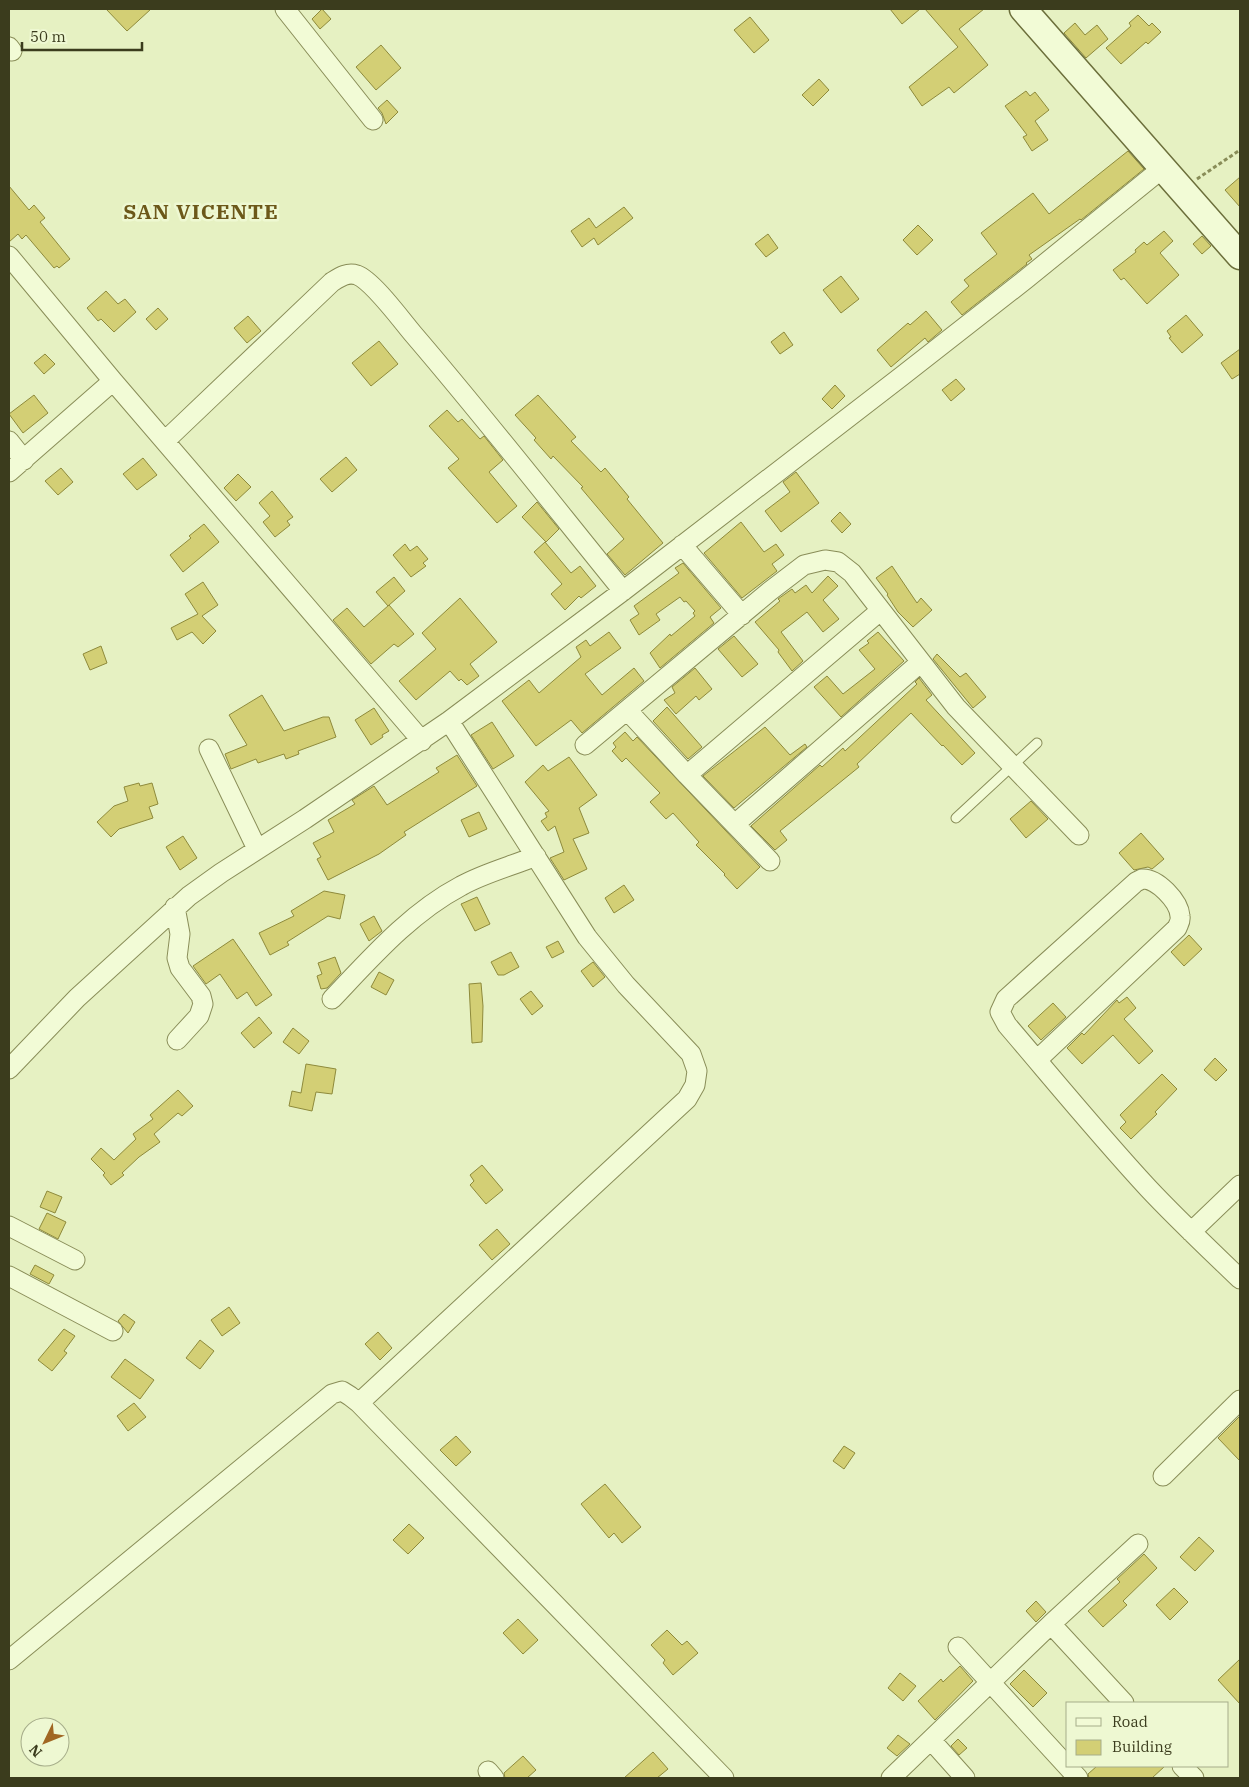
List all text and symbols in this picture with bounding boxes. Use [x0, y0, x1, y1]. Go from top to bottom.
scale bar [22, 20, 142, 52]
text: 50 m [30, 27, 66, 46]
district label: SAN VICENTE [123, 197, 279, 225]
legend [1066, 1702, 1229, 1767]
text: Road [1112, 1712, 1148, 1731]
north arrow [20, 1717, 70, 1767]
text: Building [1112, 1737, 1172, 1756]
text: N [25, 1741, 46, 1761]

